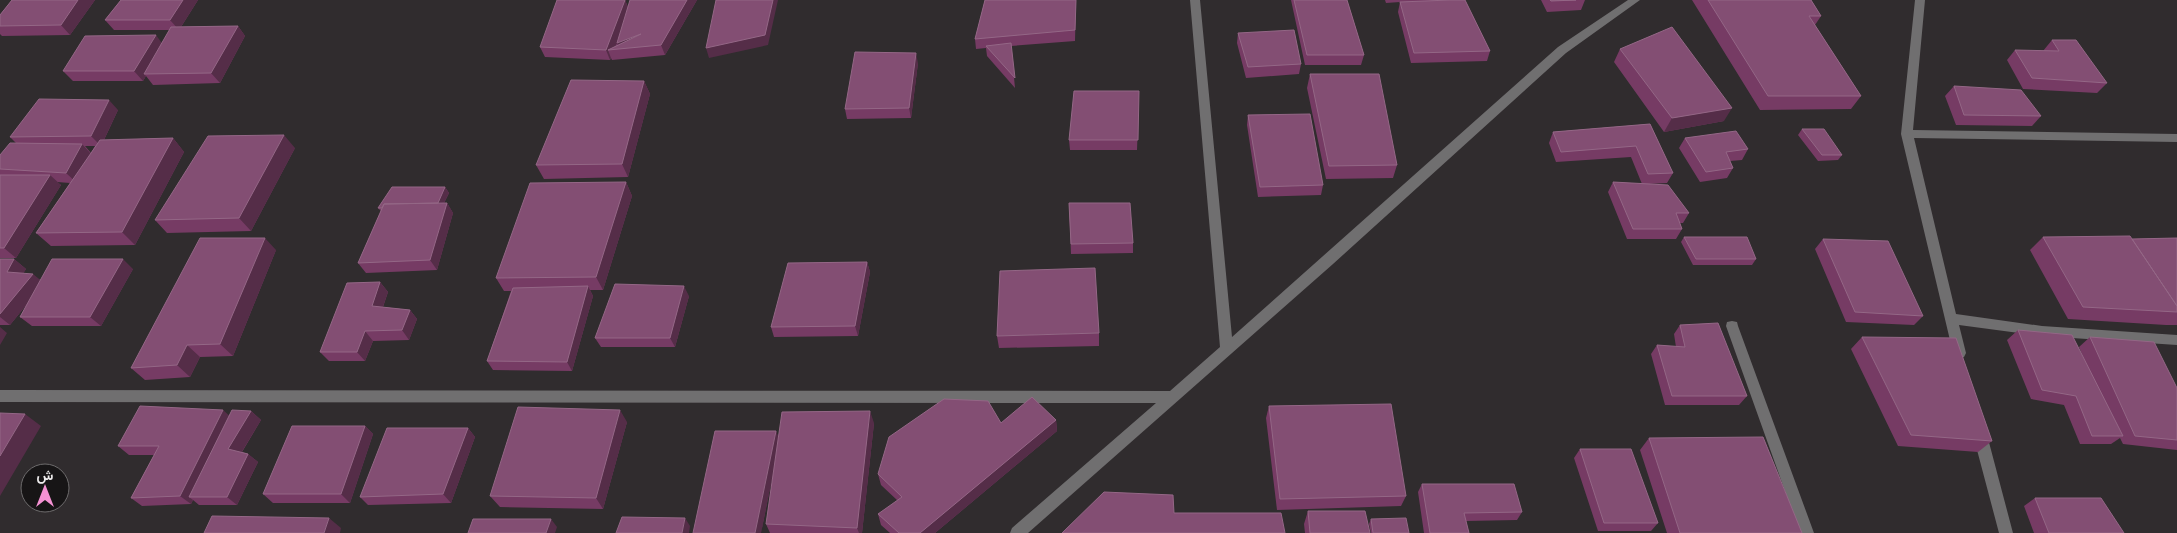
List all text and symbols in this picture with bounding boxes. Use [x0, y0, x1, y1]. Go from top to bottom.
north arrow [20, 463, 70, 513]
text: ش [37, 466, 54, 484]

